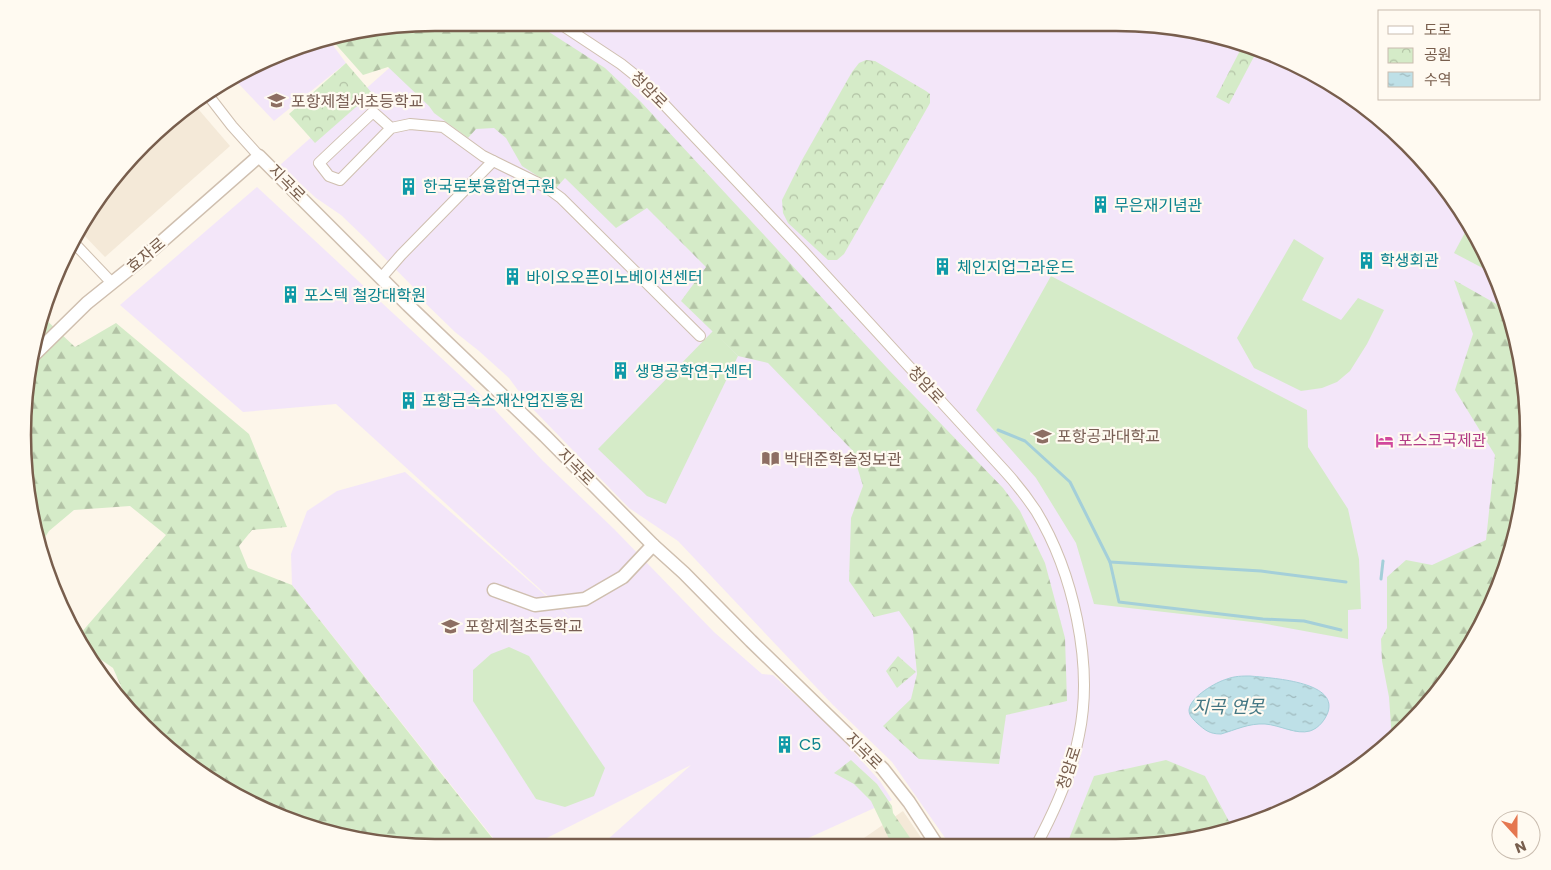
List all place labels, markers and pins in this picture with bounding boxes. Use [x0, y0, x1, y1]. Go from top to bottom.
place label: 포항제철서초등학교 [291, 90, 423, 113]
school or university icon: 포항제철서초등학교 [267, 91, 287, 111]
place label: 한국로봇융합연구원 [423, 175, 555, 198]
building icon: 한국로봇융합연구원 [399, 176, 419, 196]
place label: 무은재기념관 [1114, 194, 1203, 217]
building icon: 무은재기념관 [1090, 195, 1110, 215]
place label: 학생회관 [1380, 249, 1439, 272]
building icon: 학생회관 [1356, 250, 1376, 270]
place label: 체인지업그라운드 [957, 256, 1075, 279]
building icon: 체인지업그라운드 [933, 257, 953, 277]
place label: 바이오오픈이노베이션센터 [526, 266, 703, 289]
building icon: 바이오오픈이노베이션센터 [502, 267, 522, 287]
place label: 포스텍 철강대학원 [304, 284, 426, 307]
building icon: 포스텍 철강대학원 [280, 285, 300, 305]
place label: 생명공학연구센터 [635, 360, 753, 383]
building icon: 생명공학연구센터 [611, 361, 631, 381]
place label: 포항금속소재산업진흥원 [422, 389, 584, 412]
building icon: 포항금속소재산업진흥원 [398, 390, 418, 410]
place label: 포항공과대학교 [1057, 425, 1160, 448]
school or university icon: 포항공과대학교 [1033, 426, 1053, 446]
place label: 포스코국제관 [1398, 429, 1487, 452]
hotel icon: 포스코국제관 [1374, 430, 1394, 450]
place label: 박태준학술정보관 [784, 448, 902, 471]
library icon: 박태준학술정보관 [760, 449, 780, 469]
place label: 포항제철초등학교 [465, 615, 583, 638]
school or university icon: 포항제철초등학교 [441, 616, 461, 636]
place label: C5 [799, 733, 821, 756]
building icon: C5 [775, 734, 795, 754]

